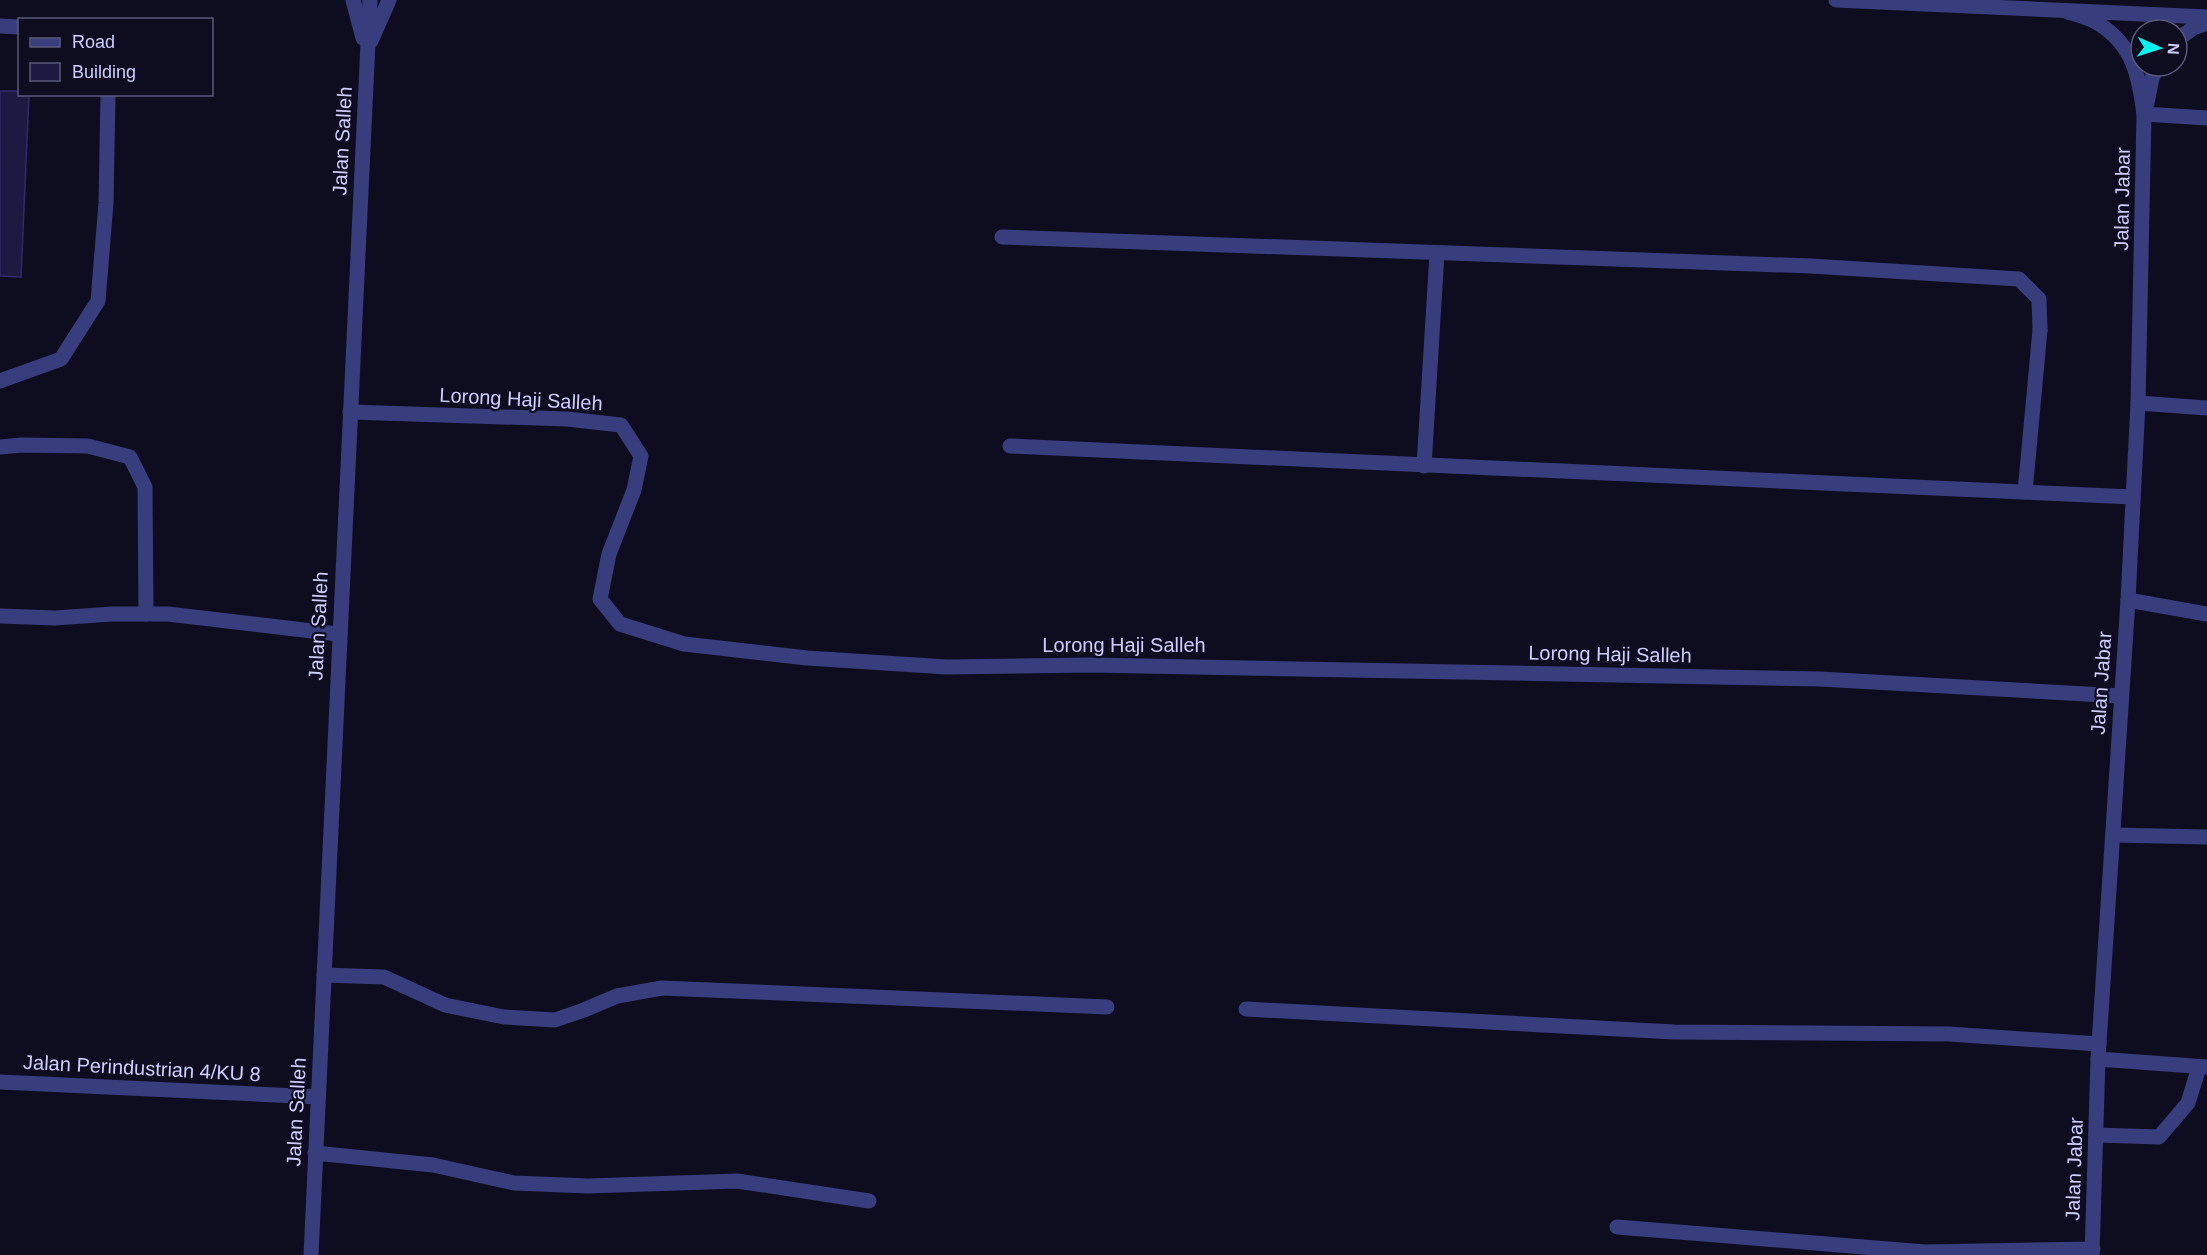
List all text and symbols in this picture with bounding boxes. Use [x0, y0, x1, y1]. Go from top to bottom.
legend [18, 18, 213, 96]
north arrow [2129, 18, 2189, 78]
text: Road [72, 32, 115, 52]
text: N [2165, 43, 2182, 55]
text: Building [72, 62, 136, 82]
street label: Jalan Salleh [328, 86, 356, 196]
street label: Jalan Jabar [2110, 147, 2134, 251]
street label: Lorong Haji Salleh [439, 384, 603, 414]
street label: Jalan Salleh [304, 571, 332, 681]
street label: Jalan Jabar [2086, 630, 2116, 735]
street label: Lorong Haji Salleh [1042, 634, 1206, 656]
street label: Lorong Haji Salleh [1528, 642, 1692, 666]
street label: Jalan Perindustrian 4/KU 8 [23, 1051, 261, 1085]
street label: Jalan Salleh [282, 1057, 310, 1167]
street label: Jalan Jabar [2061, 1117, 2087, 1221]

